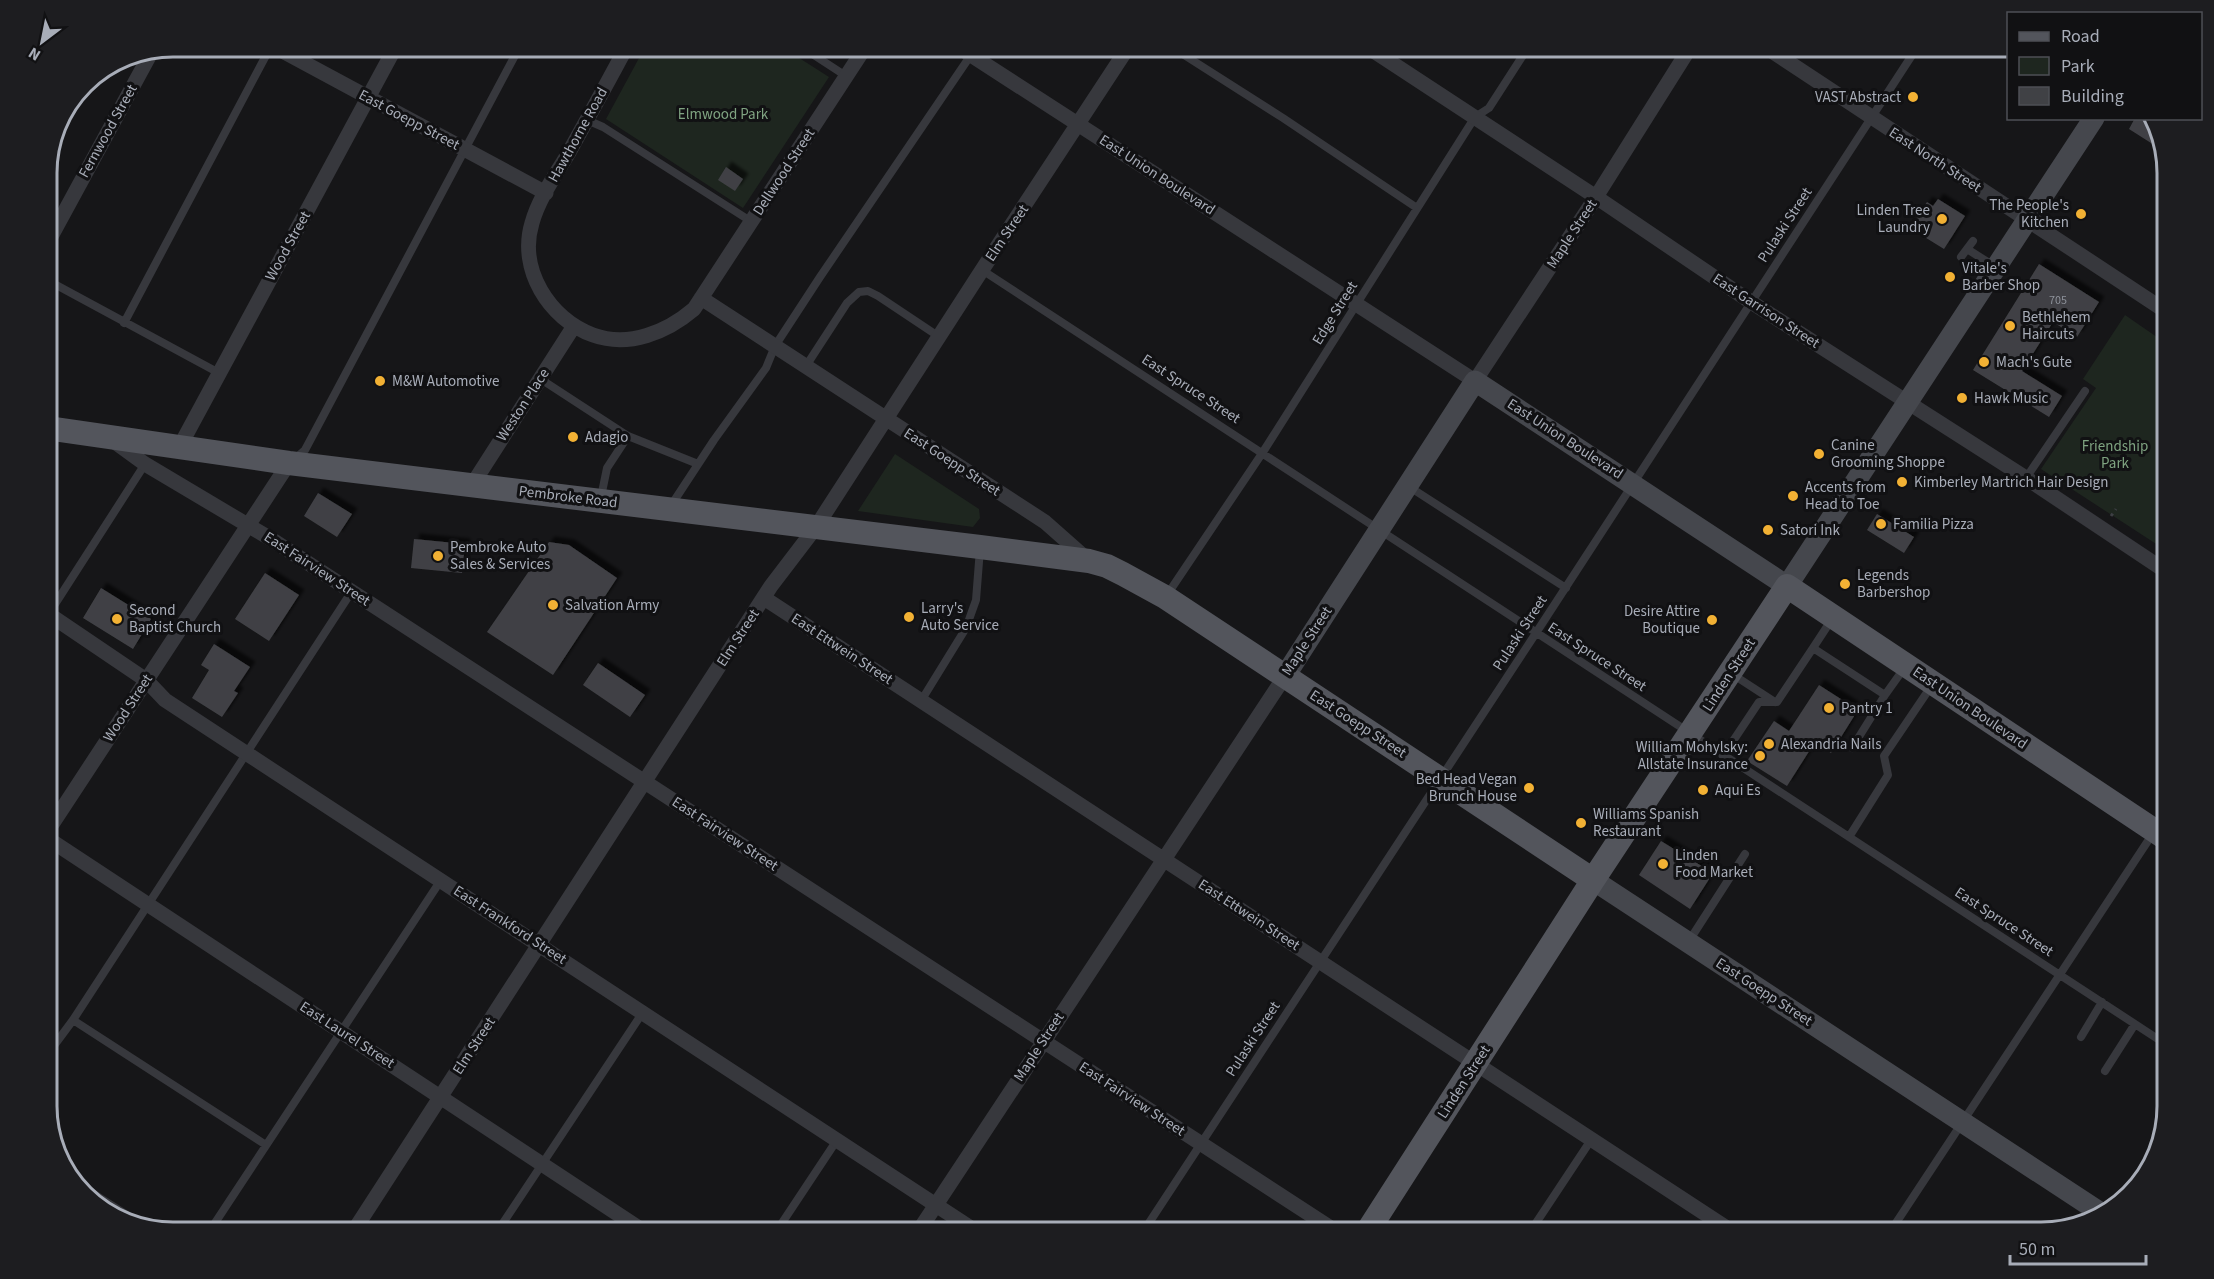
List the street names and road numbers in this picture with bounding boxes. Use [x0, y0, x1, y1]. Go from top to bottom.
street label: Fernwood Street [74, 80, 142, 182]
street label: Hawthorne Road [543, 84, 613, 186]
street label: East Goepp Street [355, 85, 463, 155]
street label: East North Street [1885, 122, 1985, 198]
street label: Dellwood Street [748, 124, 820, 220]
street label: East Union Boulevard [1095, 130, 1219, 220]
street label: Pulaski Street [1753, 183, 1817, 267]
street label: Maple Street [1542, 195, 1602, 273]
street label: Elm Street [980, 200, 1034, 266]
street label: Wood Street [260, 207, 316, 285]
street label: East Garrison Street [1708, 269, 1824, 353]
street label: Edge Street [1307, 277, 1363, 349]
street label: East Spruce Street [1138, 349, 1244, 429]
street label: Weston Place [492, 364, 554, 446]
street label: East Union Boulevard [1503, 394, 1627, 484]
street label: East Goepp Street [899, 423, 1005, 501]
street label: Pembroke Road [517, 481, 619, 513]
street label: East Fairview Street [260, 527, 374, 611]
street label: Pulaski Street [1488, 591, 1552, 675]
street label: Maple Street [1277, 602, 1337, 680]
street label: Elm Street [712, 605, 764, 671]
street label: East Ettwein Street [787, 608, 897, 690]
street label: East Spruce Street [1544, 617, 1650, 697]
street label: Linden Street [1697, 634, 1761, 716]
street label: East Union Boulevard [1908, 662, 2032, 754]
street label: Wood Street [98, 670, 158, 746]
street label: East Goepp Street [1305, 685, 1411, 763]
street label: East Fairview Street [668, 792, 782, 876]
street label: East Ettwein Street [1194, 874, 1304, 956]
street label: East Frankford Street [449, 881, 571, 969]
street label: East Spruce Street [1951, 882, 2057, 962]
street label: East Goepp Street [1711, 953, 1817, 1031]
street label: East Laurel Street [295, 996, 399, 1074]
street label: Pulaski Street [1221, 997, 1285, 1081]
street label: Maple Street [1009, 1008, 1069, 1086]
street label: Elm Street [448, 1013, 500, 1079]
street label: Linden Street [1432, 1041, 1496, 1123]
street label: East Fairview Street [1075, 1057, 1189, 1141]

